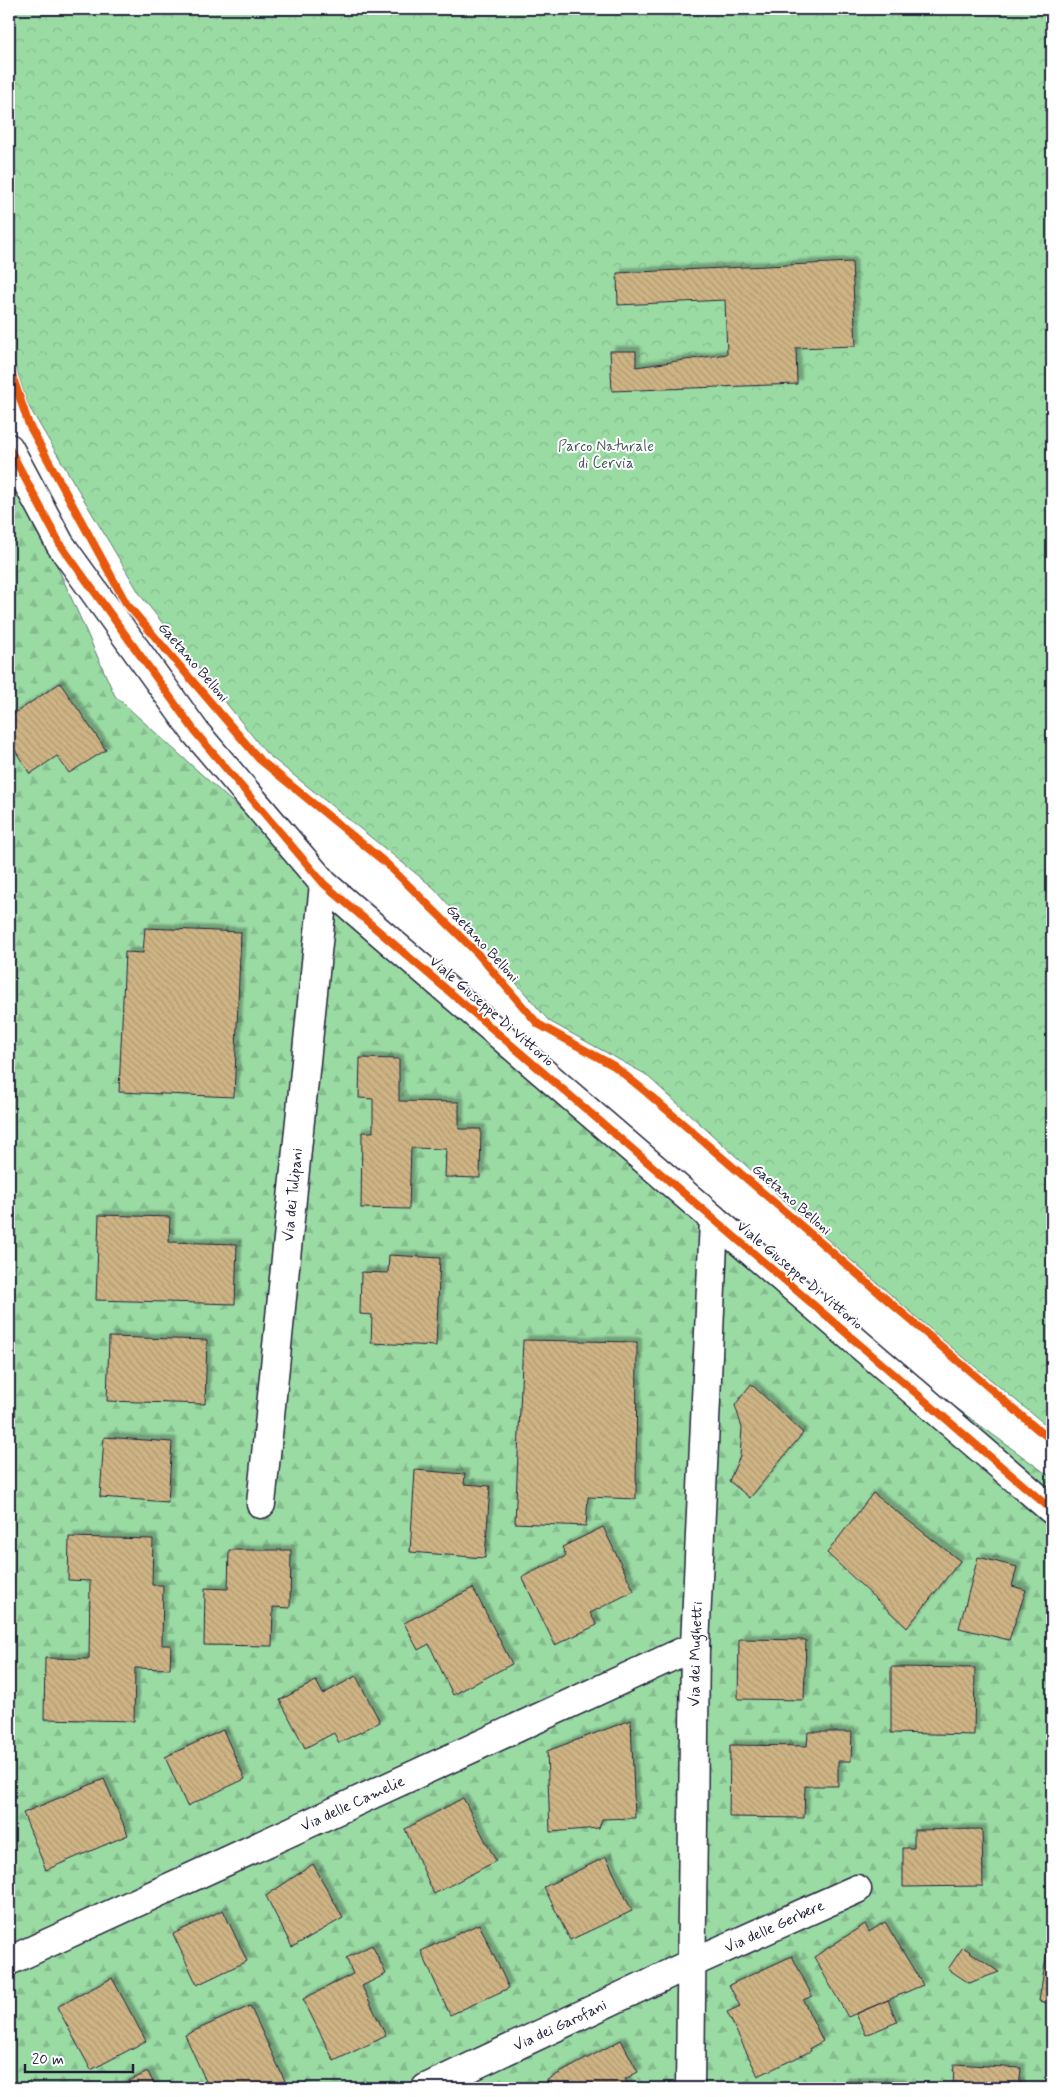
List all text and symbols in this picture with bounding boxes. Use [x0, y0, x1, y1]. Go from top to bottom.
park label: Parco Naturale di Cervia [558, 437, 654, 474]
street label: Gaetano Belloni [153, 619, 233, 707]
street label: Gaetano Belloni [441, 901, 523, 987]
street label: Viale Giuseppe Di Vittorio [425, 952, 558, 1072]
street label: Via dei Tulipani [279, 1147, 308, 1242]
street label: Gaetano Belloni [747, 1160, 835, 1240]
street label: Viale Giuseppe Di Vittorio [732, 1217, 867, 1335]
street label: Via dei Mughetti [685, 1601, 708, 1707]
street label: Via delle Camelie [298, 1772, 408, 1837]
street label: Via delle Gerbere [722, 1896, 828, 1958]
street label: Via dei Garofani [510, 1995, 610, 2056]
scale bar [25, 2042, 132, 2074]
text: 20 m [32, 2050, 64, 2070]

